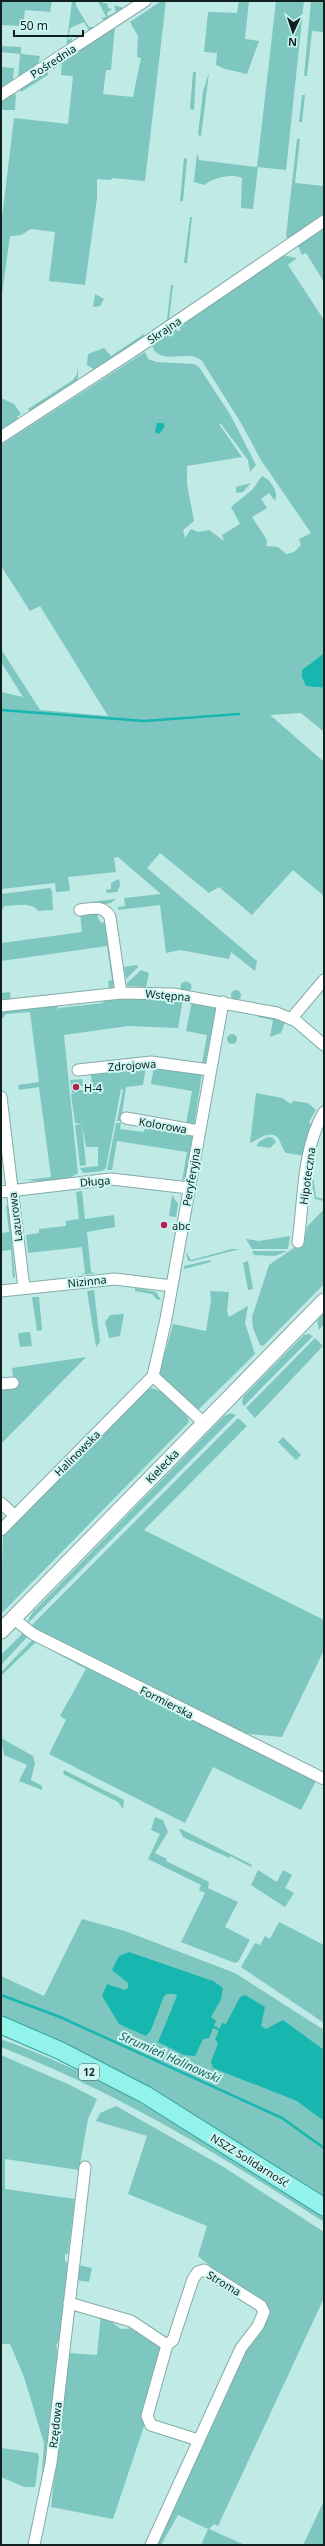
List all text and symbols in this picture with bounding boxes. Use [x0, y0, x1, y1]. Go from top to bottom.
scale bar [14, 12, 83, 38]
north arrow [273, 12, 313, 52]
text: 50 m [20, 17, 48, 34]
text: N [288, 35, 297, 50]
street label: Pośrednia [27, 41, 79, 81]
street label: Skrajna [144, 313, 184, 347]
street label: Wstępna [145, 986, 191, 1004]
street label: Zdrojowa [107, 1056, 157, 1074]
place label: H-4 [84, 1080, 103, 1095]
marker: H-4 [71, 1082, 81, 1092]
street label: Kolorowa [138, 1113, 188, 1137]
street label: Hipoteczna [296, 1146, 318, 1206]
street label: Peryferyjna [178, 1147, 204, 1207]
street label: Długa [79, 1172, 111, 1190]
street label: Lazurowa [5, 1192, 25, 1242]
place label: abc [172, 1218, 190, 1233]
marker: abc [159, 1220, 169, 1230]
street label: Nizinna [67, 1272, 107, 1290]
street label: Halinowska [51, 1427, 103, 1479]
street label: Kielecka [142, 1446, 182, 1486]
street label: Formierska [138, 1682, 196, 1722]
water label: Strumień Halinowski [117, 2027, 224, 2087]
road number: 12 [79, 2064, 99, 2080]
street label: NSZZ Solidarność [208, 2130, 292, 2190]
street label: Stroma [204, 2267, 244, 2299]
street label: Rzędowa [45, 2401, 65, 2449]

